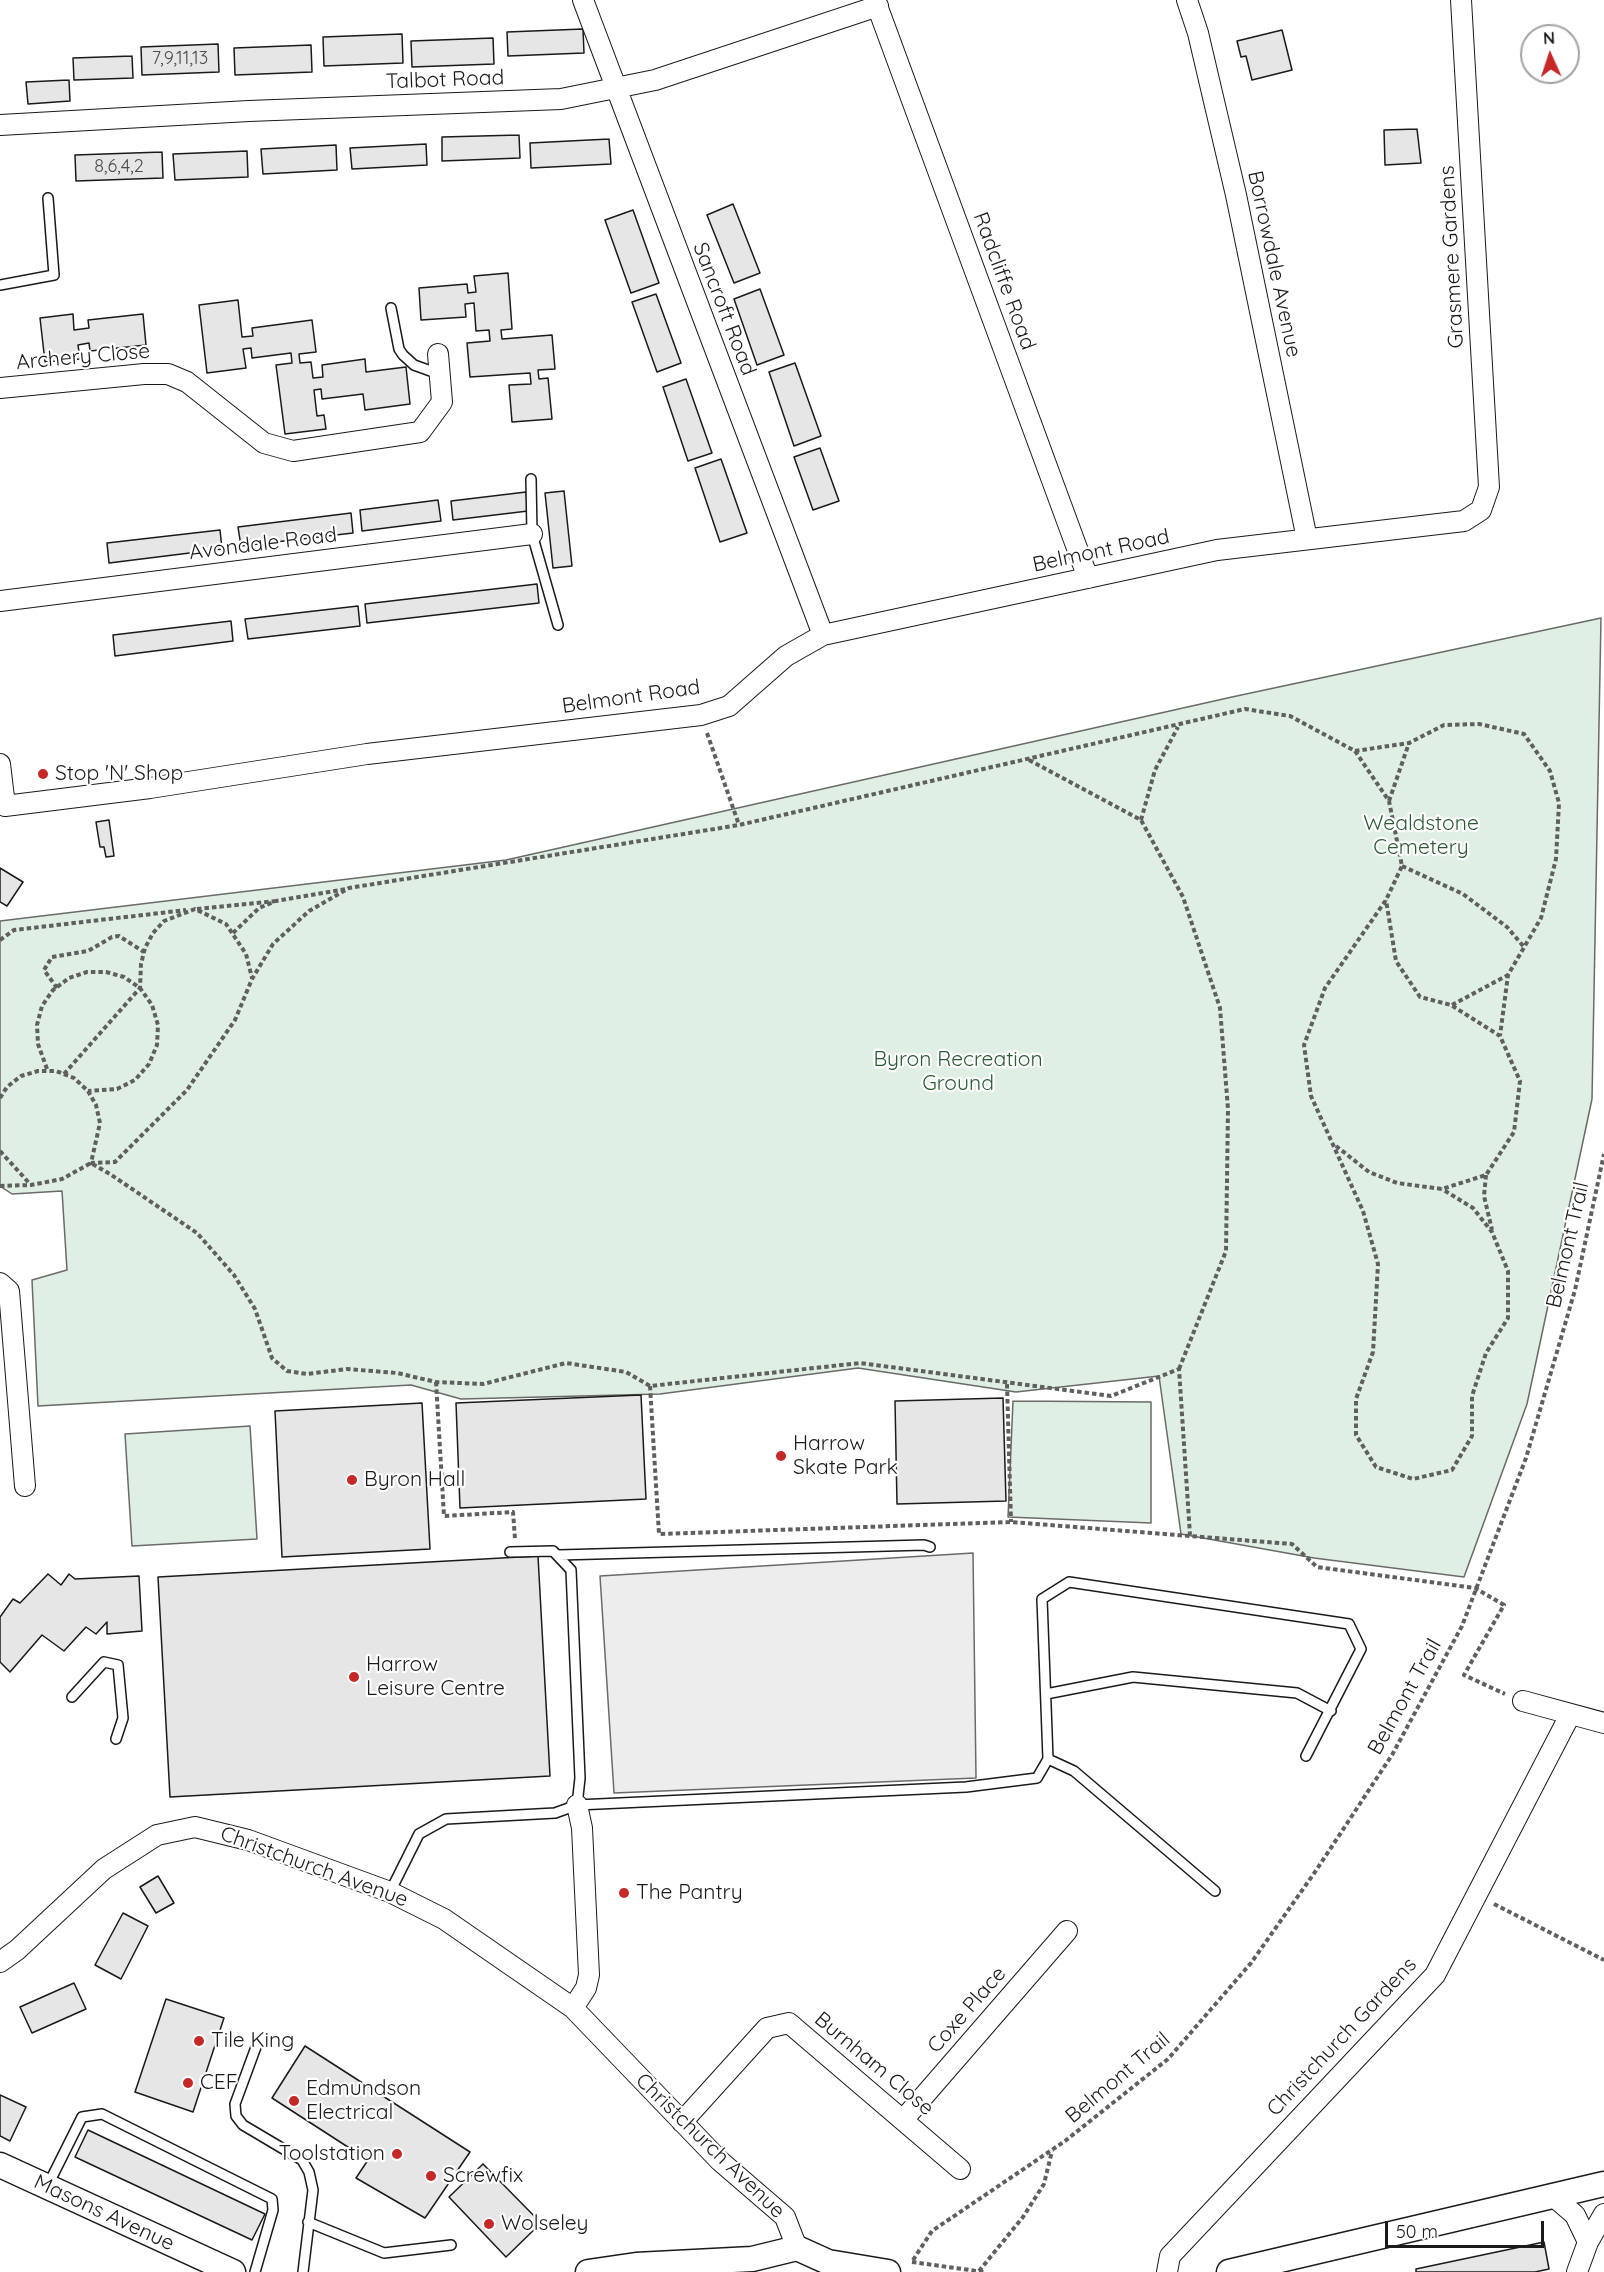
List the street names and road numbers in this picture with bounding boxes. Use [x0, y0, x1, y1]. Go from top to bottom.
street label: Talbot Road [385, 65, 505, 95]
street label: Grasmere Gardens [1435, 165, 1469, 349]
street label: Borrowdale Avenue [1242, 168, 1306, 360]
street label: Radcliffe Road [967, 209, 1041, 353]
street label: Sancroft Road [687, 239, 761, 379]
street label: Archery Close [15, 339, 151, 375]
street label: Avondale Road [188, 522, 338, 566]
street label: Belmont Road [1030, 524, 1172, 578]
street label: Belmont Road [560, 675, 702, 719]
street label: Belmont Trail [1541, 1180, 1595, 1310]
street label: Belmont Trail [1363, 1635, 1447, 1759]
street label: Christchurch Avenue [217, 1821, 411, 1913]
street label: Christchurch Gardens [1262, 1952, 1422, 2122]
street label: Coxe Place [923, 1962, 1011, 2058]
street label: Burnham Close [809, 2007, 939, 2121]
street label: Belmont Trail [1061, 2027, 1175, 2129]
street label: Christchurch Avenue [630, 2068, 790, 2224]
street label: Masons Avenue [30, 2169, 178, 2257]

